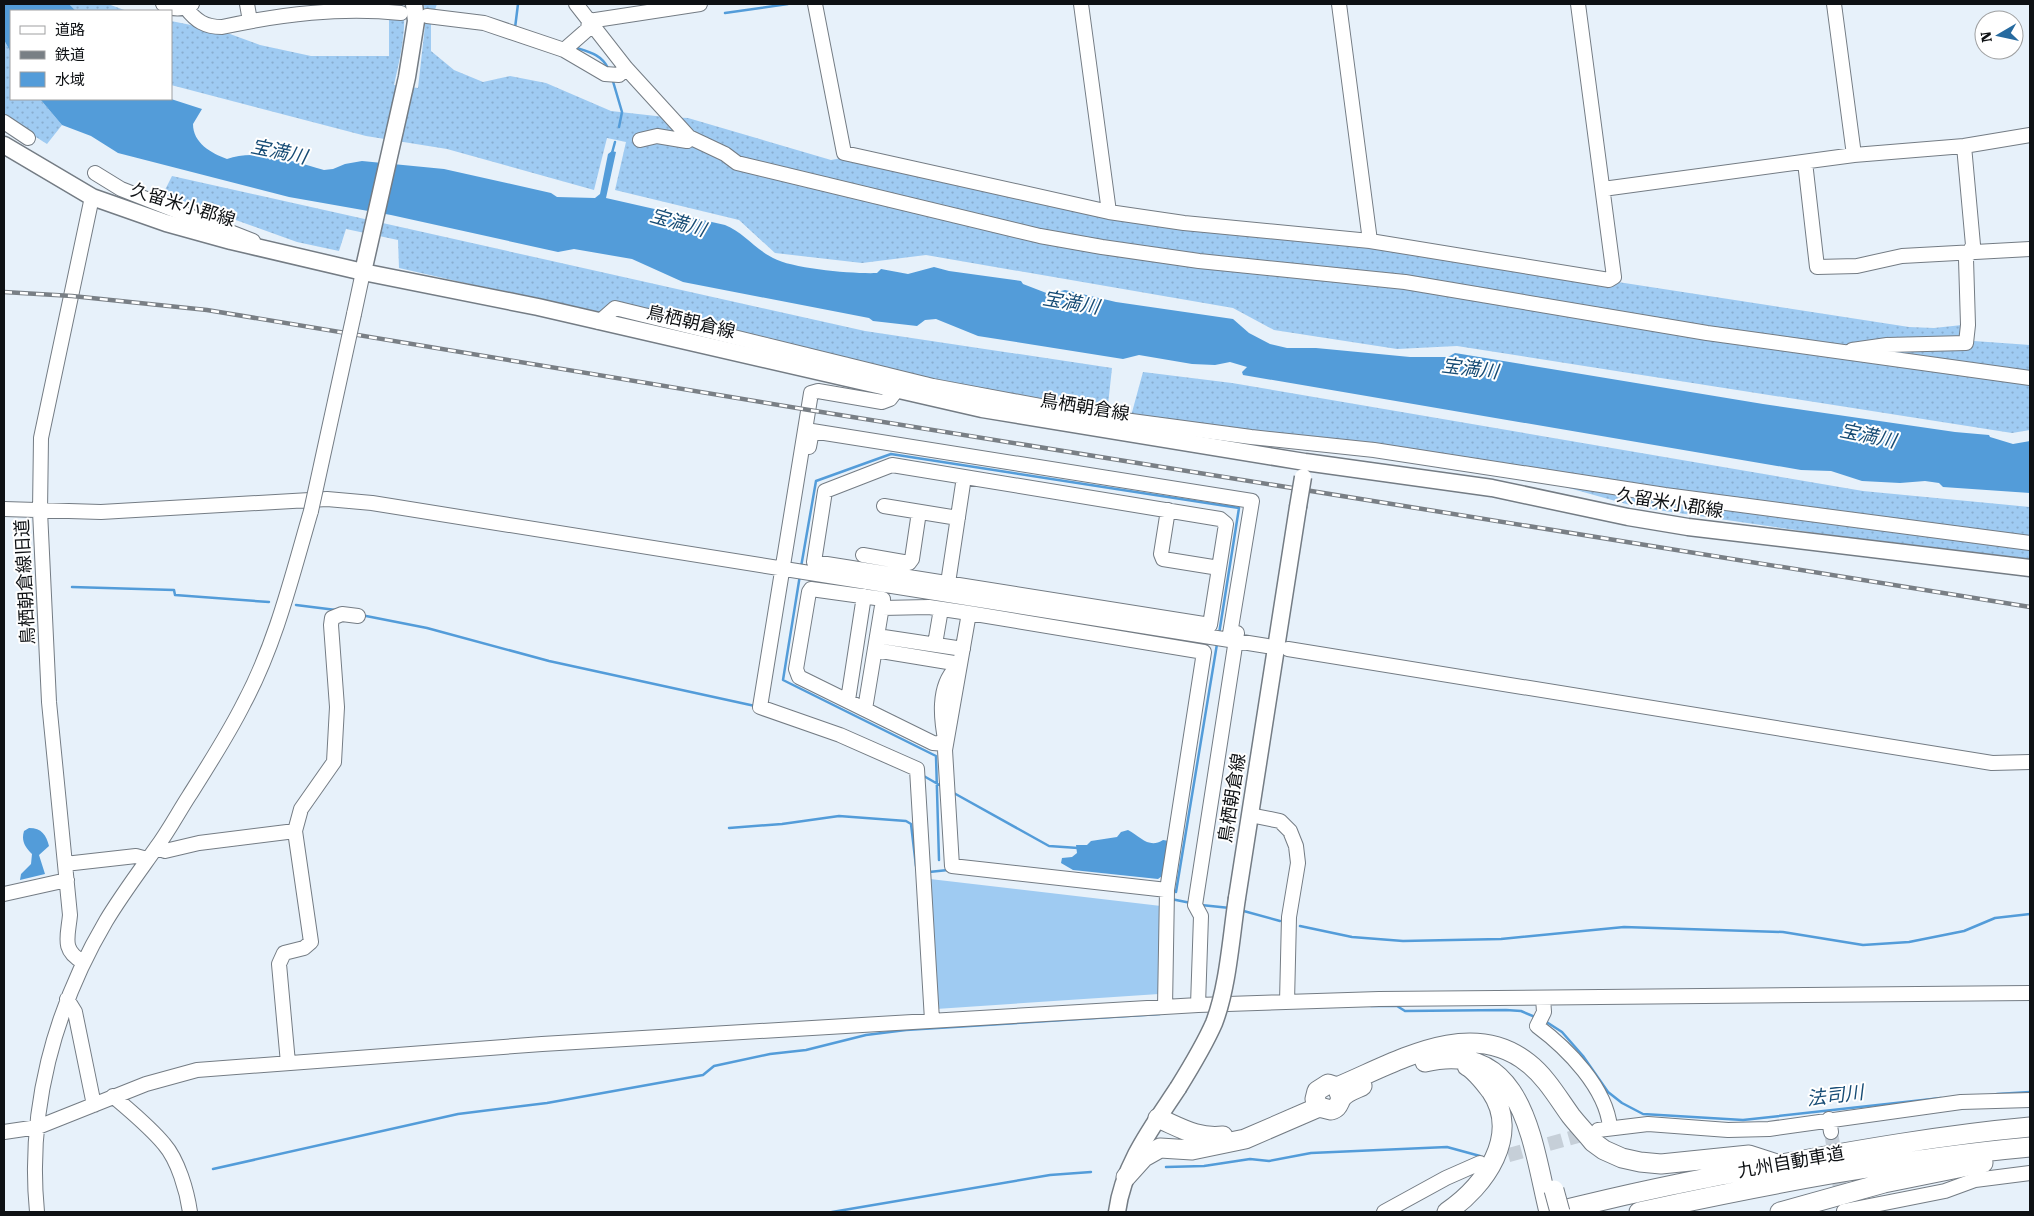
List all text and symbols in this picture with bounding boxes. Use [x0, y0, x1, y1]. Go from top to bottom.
legend [10, 10, 172, 100]
north arrow [1974, 10, 2024, 60]
text: 道路 [55, 21, 85, 39]
text: N [1977, 30, 1995, 44]
text: 鉄道 [55, 46, 85, 64]
text: 水域 [55, 71, 85, 89]
water label: 宝満川 [249, 134, 311, 169]
street label: 久留米小郡線 [128, 179, 238, 230]
water label: 宝満川 [647, 204, 710, 242]
water label: 宝満川 [1041, 286, 1103, 319]
street label: 鳥栖朝倉線 [645, 301, 737, 342]
water label: 宝満川 [1440, 354, 1502, 384]
street label: 鳥栖朝倉線 [1039, 389, 1131, 424]
water label: 宝満川 [1838, 418, 1900, 453]
street label: 久留米小郡線 [1615, 484, 1725, 521]
street label: 鳥栖朝倉線旧道 [11, 519, 38, 645]
street label: 鳥栖朝倉線 [1214, 752, 1249, 844]
water label: 法司川 [1805, 1080, 1867, 1110]
street label: 九州自動車道 [1736, 1142, 1846, 1181]

